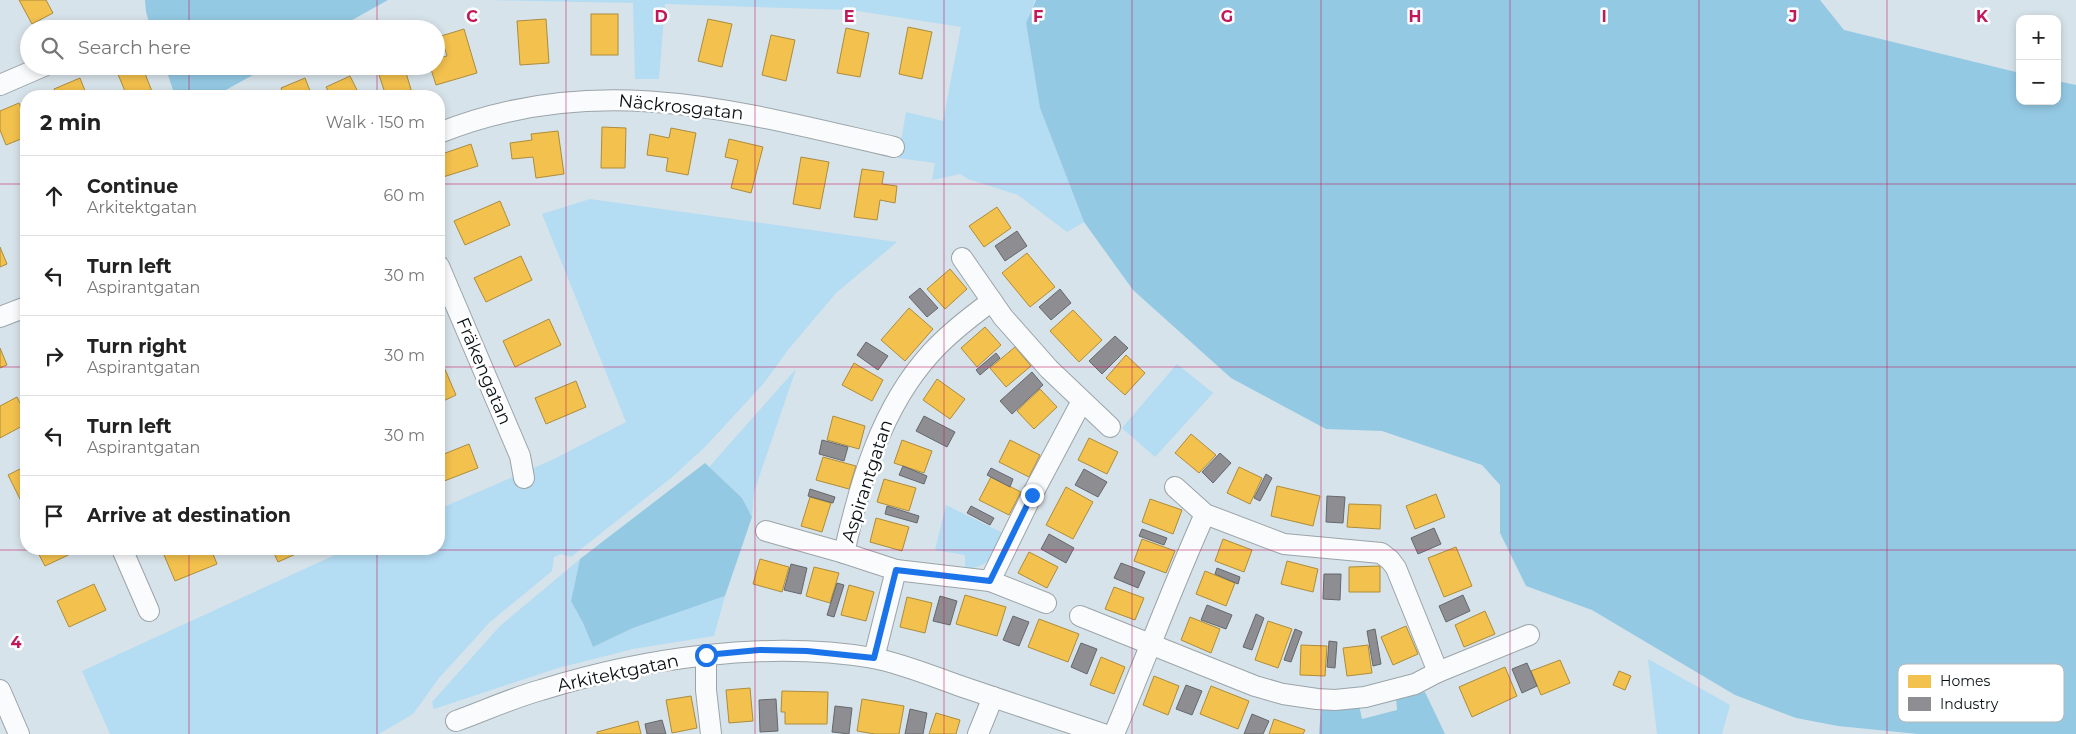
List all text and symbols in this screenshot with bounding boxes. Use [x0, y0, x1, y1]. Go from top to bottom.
text: C [466, 7, 478, 26]
text: D [654, 7, 668, 26]
text: E [844, 7, 854, 26]
text: F [1033, 7, 1043, 26]
text: G [1221, 7, 1233, 26]
text: H [1409, 7, 1421, 26]
text: I [1601, 7, 1607, 26]
text: J [1788, 7, 1797, 26]
text: K [1976, 7, 1989, 26]
map controls [2016, 15, 2061, 105]
button: + [2016, 15, 2061, 60]
search box [20, 20, 445, 75]
icon: search [38, 34, 66, 62]
text: Search here [78, 36, 191, 59]
button: − [2016, 60, 2061, 105]
street label: Näckrosgatan [617, 89, 745, 125]
text: 2 min [40, 110, 101, 135]
text: Walk · 150 m [326, 113, 425, 132]
text: Continue [87, 175, 178, 198]
icon: ahead [40, 182, 68, 210]
text: 60 m [383, 186, 425, 205]
text: Arkitektgatan [87, 198, 197, 217]
text: Turn left [87, 255, 172, 278]
icon: left [40, 262, 68, 290]
text: 30 m [384, 266, 425, 285]
text: Aspirantgatan [87, 278, 200, 297]
street label: Fräkengatan [452, 314, 516, 428]
text: Turn right [87, 335, 187, 358]
icon: right [40, 342, 68, 370]
text: 30 m [384, 346, 425, 365]
text: Aspirantgatan [87, 358, 200, 377]
text: Turn left [87, 415, 172, 438]
street label: Aspirantgatan [837, 417, 897, 545]
icon: left [40, 422, 68, 450]
text: 30 m [384, 426, 425, 445]
text: Aspirantgatan [87, 438, 200, 457]
route end [1021, 484, 1044, 507]
icon: arrive [40, 502, 68, 530]
text: Arrive at destination [87, 504, 291, 527]
text: 4 [10, 633, 22, 652]
route start [695, 644, 718, 667]
street label: Arkitektgatan [555, 649, 681, 697]
legend [1898, 664, 2064, 722]
text: Homes [1940, 672, 1990, 690]
text: Industry [1940, 695, 1999, 713]

